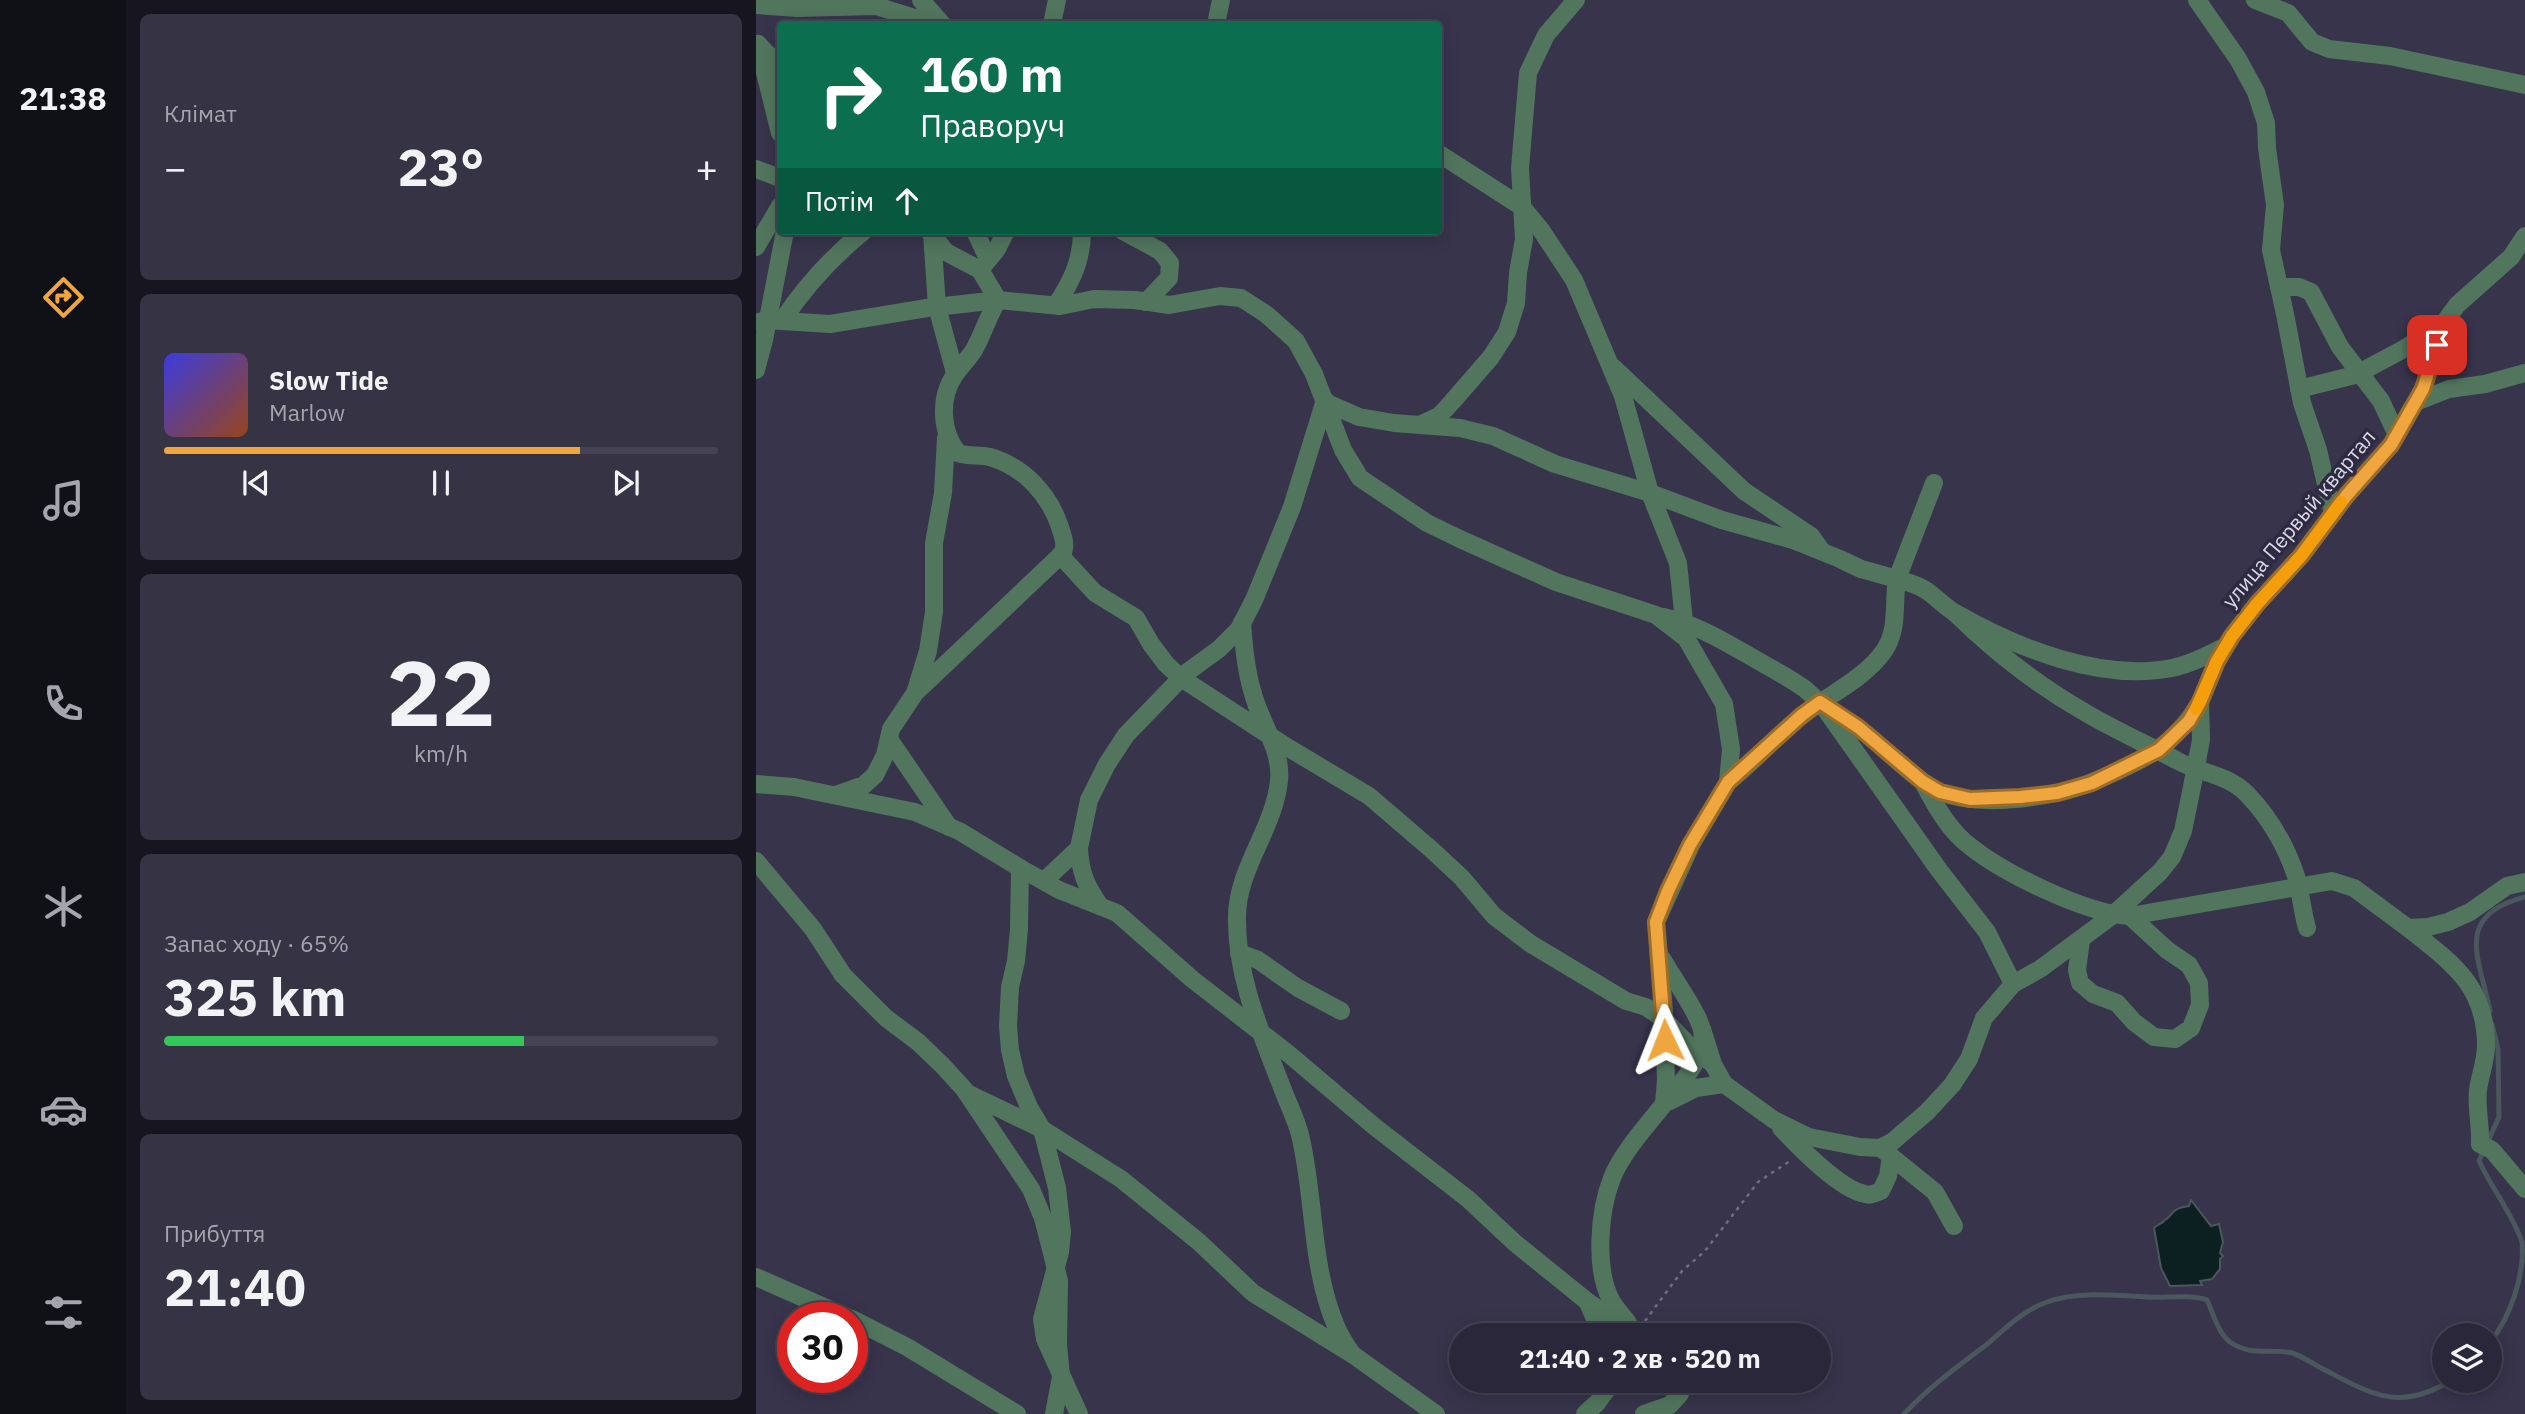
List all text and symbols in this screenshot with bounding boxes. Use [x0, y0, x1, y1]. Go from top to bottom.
text: 160 m [920, 42, 1064, 105]
icon: right [805, 49, 896, 140]
text: 21:38 [19, 77, 107, 119]
text: Клімат [164, 98, 237, 128]
text: Праворуч [920, 104, 1065, 146]
text: 23° [398, 133, 484, 200]
text: − [164, 143, 187, 192]
text: + [695, 143, 718, 192]
icon: ahead [888, 182, 926, 220]
text: Потім [805, 184, 874, 218]
icon: directions [39, 273, 88, 322]
pin [2407, 315, 2467, 375]
icon: arrive [2418, 326, 2456, 364]
text: Slow Tide [269, 363, 389, 397]
text: Marlow [269, 397, 345, 427]
street label: улица Первый квартал [2215, 423, 2381, 613]
icon: previous [237, 464, 275, 502]
icon: pause [422, 464, 460, 502]
icon: next [607, 464, 645, 502]
icon: music [39, 476, 88, 525]
text: 22 [386, 633, 496, 751]
icon: phone [39, 679, 88, 728]
text: km/h [414, 738, 468, 768]
icon: climate [39, 882, 88, 931]
text: Запас ходу · 65% [164, 928, 349, 958]
text: 325 km [164, 963, 346, 1030]
position arrow [1628, 1003, 1702, 1077]
icon: car [39, 1085, 88, 1134]
text: Прибуття [164, 1218, 265, 1248]
text: 21:40 [164, 1253, 306, 1320]
icon: filters [39, 1288, 88, 1337]
speed limit sign: 30 [777, 1302, 868, 1393]
map controls [2432, 1323, 2502, 1393]
button: layers [2432, 1323, 2502, 1393]
text: 21:40 · 2 хв · 520 m [1519, 1341, 1761, 1375]

